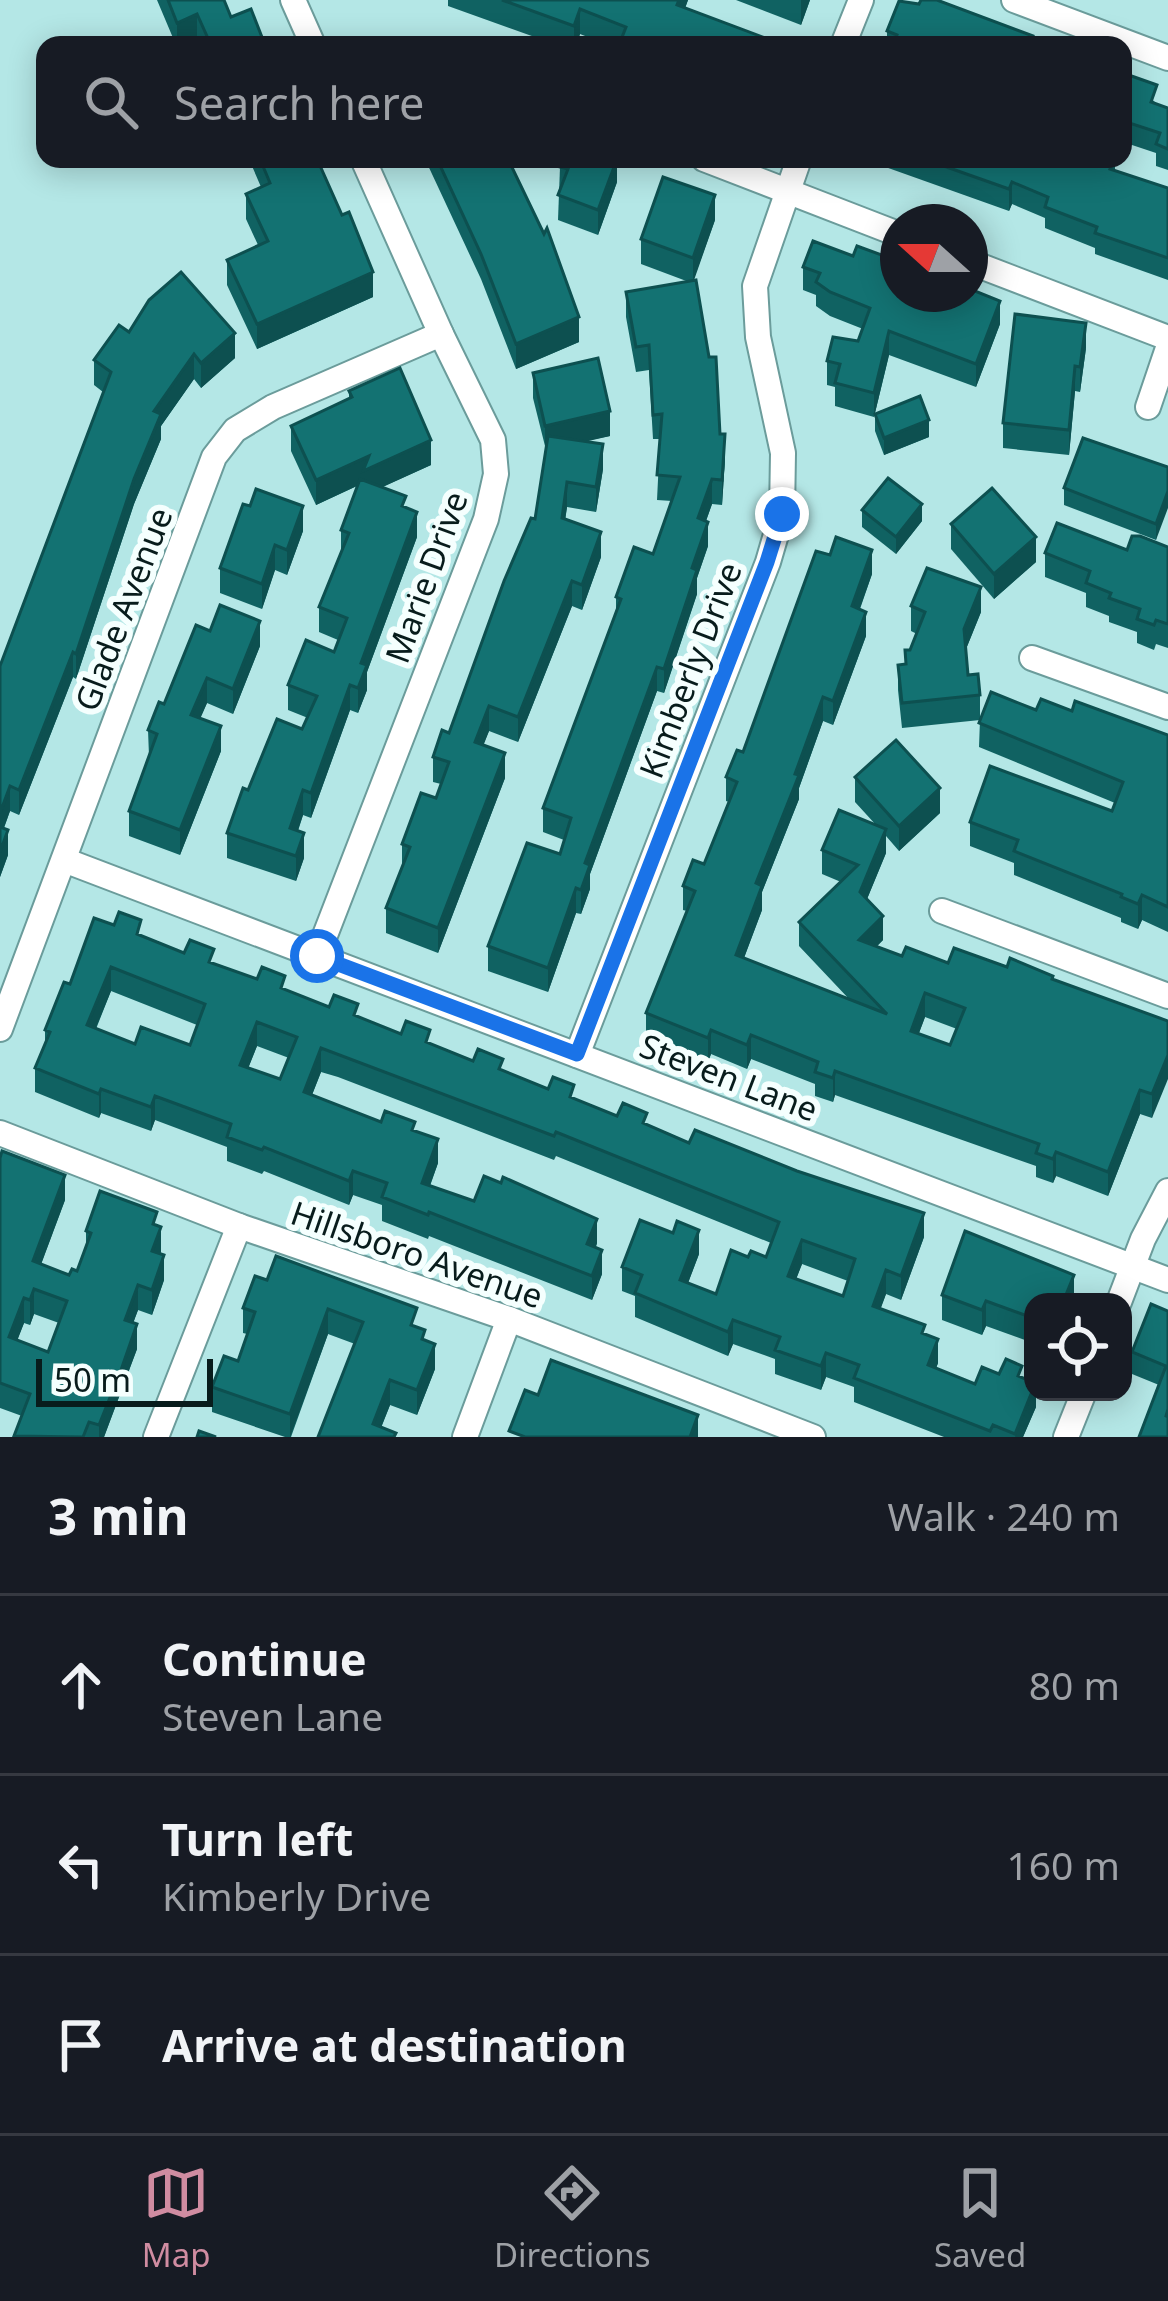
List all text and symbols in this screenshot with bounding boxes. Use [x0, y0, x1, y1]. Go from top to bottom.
search box [36, 36, 1132, 168]
icon: search [78, 69, 144, 135]
text: Search here [174, 72, 424, 133]
north arrow [880, 204, 988, 312]
street label: Marie Drive [374, 485, 478, 669]
route end [755, 487, 809, 541]
street label: Glade Avenue [64, 501, 182, 717]
street label: Kimberly Drive [628, 556, 752, 784]
route start [290, 929, 344, 983]
street label: Steven Lane [634, 1022, 824, 1132]
street label: Hillsboro Avenue [285, 1190, 549, 1318]
map controls [1024, 1293, 1132, 1401]
button: locate [1024, 1293, 1132, 1401]
scale bar [36, 1353, 213, 1406]
text: 50 m [54, 1357, 131, 1402]
text: 3 min [48, 1480, 189, 1550]
text: Walk · 240 m [887, 1489, 1120, 1542]
text: Continue [162, 1628, 367, 1689]
icon: ahead [48, 1652, 114, 1718]
text: 80 m [1029, 1658, 1120, 1711]
text: Steven Lane [162, 1689, 383, 1742]
text: Turn left [162, 1808, 353, 1869]
icon: left [48, 1832, 114, 1898]
text: 160 m [1006, 1838, 1120, 1891]
text: Kimberly Drive [162, 1869, 431, 1922]
icon: arrive [48, 2012, 114, 2078]
text: Arrive at destination [162, 2014, 627, 2075]
tab: Map [142, 2160, 210, 2277]
tab: Directions [494, 2160, 651, 2277]
tab: Saved [934, 2160, 1026, 2277]

